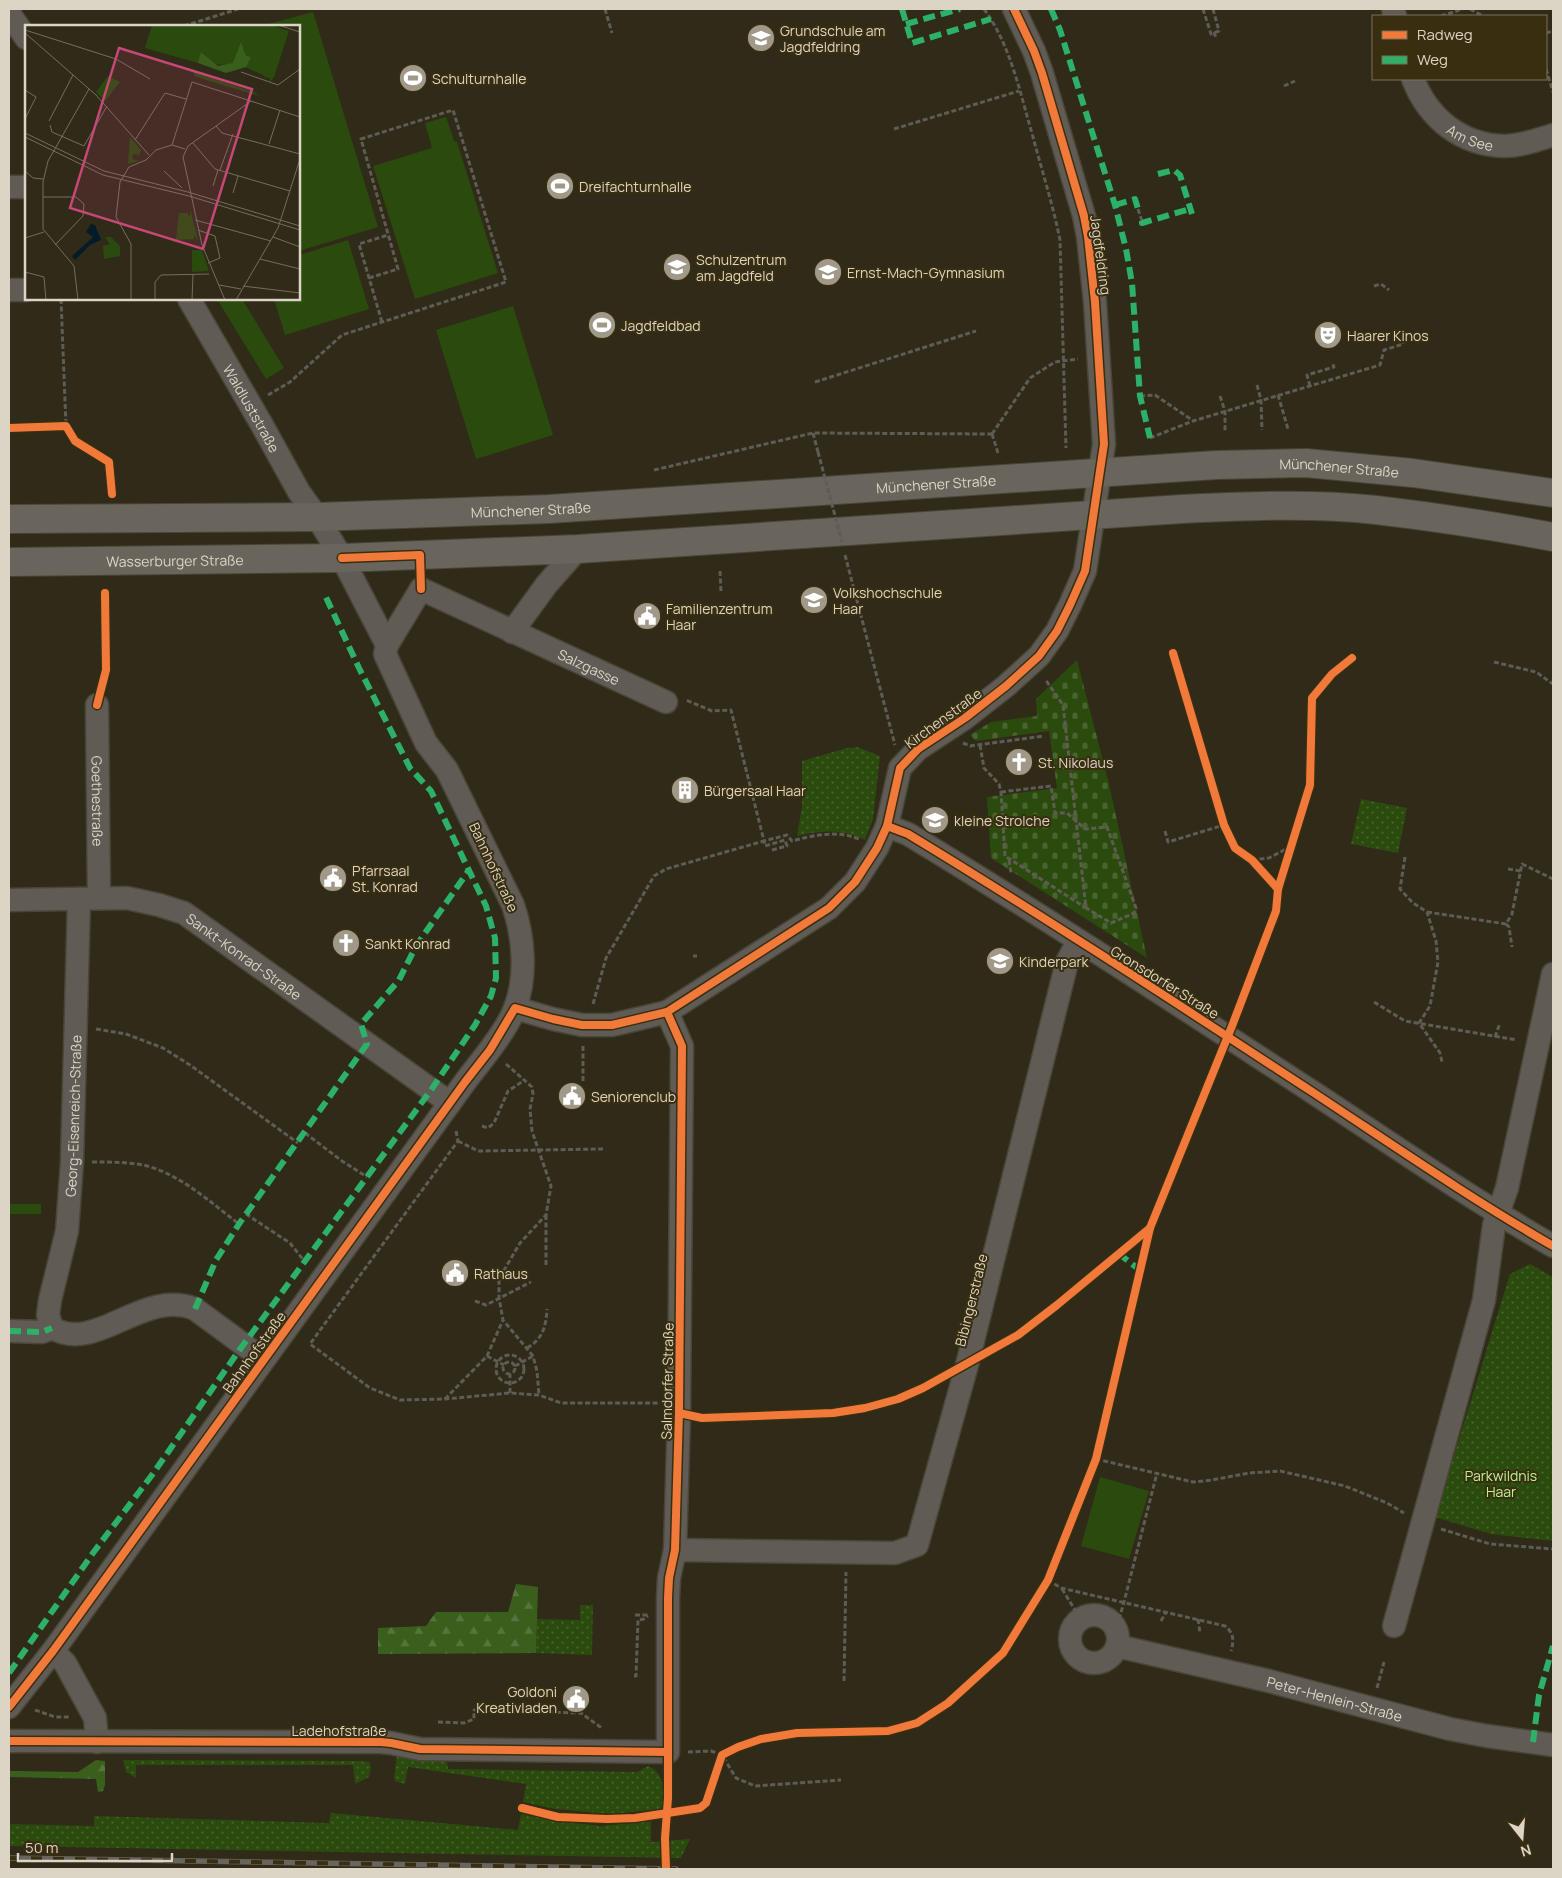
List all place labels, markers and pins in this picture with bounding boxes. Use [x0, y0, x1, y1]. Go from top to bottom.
place label: Grundschule am Jagdfeldring [780, 21, 886, 56]
school or university icon: Grundschule am Jagdfeldring [746, 23, 776, 53]
sports icon: Schulturnhalle [398, 63, 428, 93]
place label: Schulturnhalle [432, 69, 526, 88]
sports icon: Dreifachturnhalle [545, 171, 575, 201]
place label: Dreifachturnhalle [579, 177, 691, 196]
place label: Schulzentrum am Jagdfeld [696, 250, 786, 285]
school or university icon: Schulzentrum am Jagdfeld [662, 252, 692, 282]
school or university icon: Ernst-Mach-Gymnasium [813, 257, 843, 287]
place label: Ernst-Mach-Gymnasium [847, 263, 1005, 282]
sports icon: Jagdfeldbad [587, 310, 617, 340]
place label: Jagdfeldbad [621, 316, 701, 335]
theatre icon: Haarer Kinos [1313, 320, 1343, 350]
place label: Haarer Kinos [1347, 326, 1428, 345]
place label: Volkshochschule Haar [833, 583, 942, 618]
school or university icon: Volkshochschule Haar [799, 585, 829, 615]
place label: Familienzentrum Haar [666, 599, 773, 634]
public building icon: Familienzentrum Haar [632, 601, 662, 631]
church icon: St. Nikolaus [1004, 747, 1034, 777]
place label: St. Nikolaus [1038, 753, 1113, 772]
building icon: Bürgersaal Haar [670, 775, 700, 805]
place label: Bürgersaal Haar [704, 781, 806, 800]
school or university icon: kleine Strolche [920, 805, 950, 835]
place label: kleine Strolche [954, 811, 1050, 830]
place label: Pfarrsaal St. Konrad [352, 861, 418, 896]
public building icon: Pfarrsaal St. Konrad [318, 863, 348, 893]
church icon: Sankt Konrad [331, 928, 361, 958]
place label: Sankt Konrad [365, 934, 450, 953]
school or university icon: Kinderpark [985, 946, 1015, 976]
place label: Kinderpark [1019, 952, 1089, 971]
public building icon: Seniorenclub [557, 1081, 587, 1111]
place label: Seniorenclub [591, 1087, 676, 1106]
public building icon: Rathaus [440, 1258, 470, 1288]
place label: Rathaus [474, 1264, 528, 1283]
place label: Goldoni Kreativladen [476, 1682, 557, 1717]
public building icon: Goldoni Kreativladen [561, 1684, 591, 1714]

